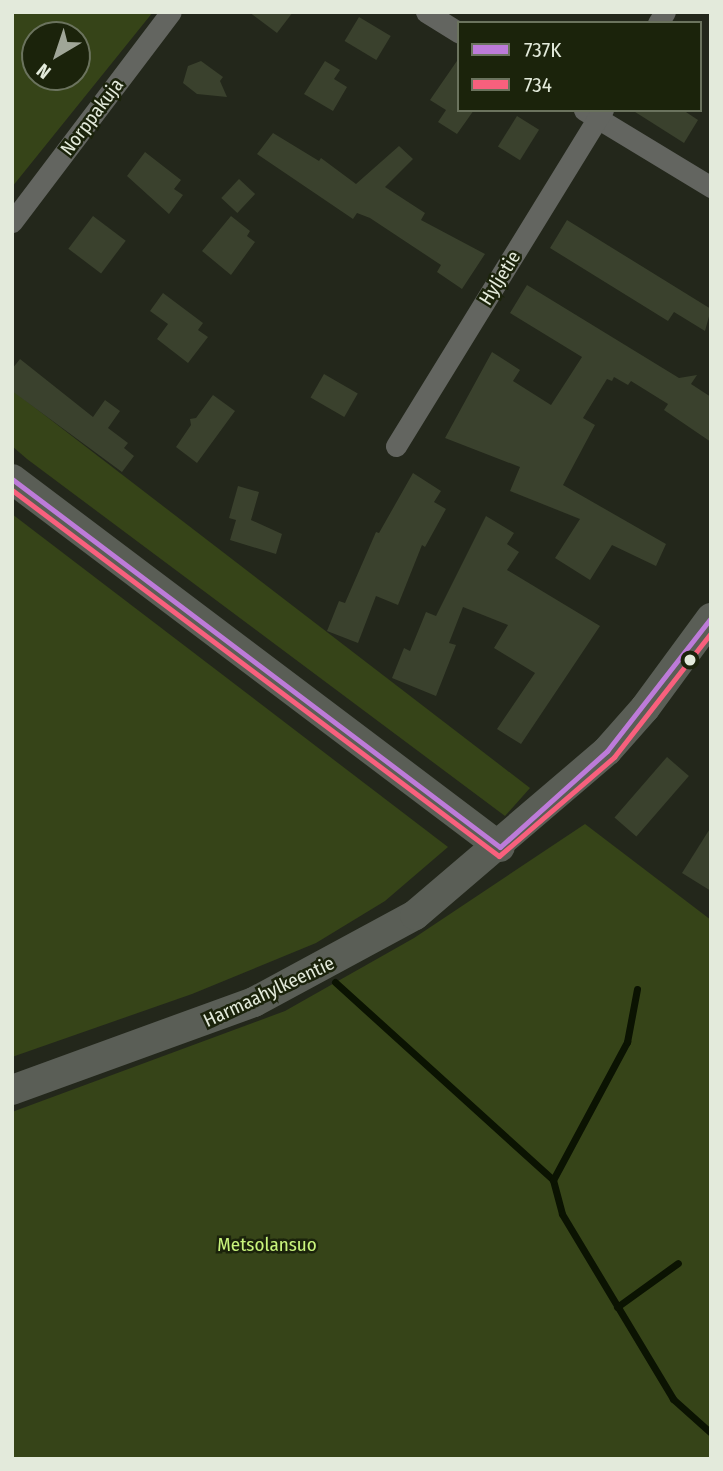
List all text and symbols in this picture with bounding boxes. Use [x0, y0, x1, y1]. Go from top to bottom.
north arrow [21, 21, 91, 91]
legend [457, 21, 702, 112]
text: 737K [524, 37, 561, 63]
text: N [32, 59, 55, 84]
text: 734 [524, 72, 552, 98]
street label: Norppakuja [56, 74, 128, 160]
street label: Hyljetie [475, 247, 525, 309]
unlabelled marker [683, 653, 697, 667]
street label: Harmaahylkeentie [200, 952, 338, 1032]
park label: Metsolansuo [217, 1234, 317, 1256]

